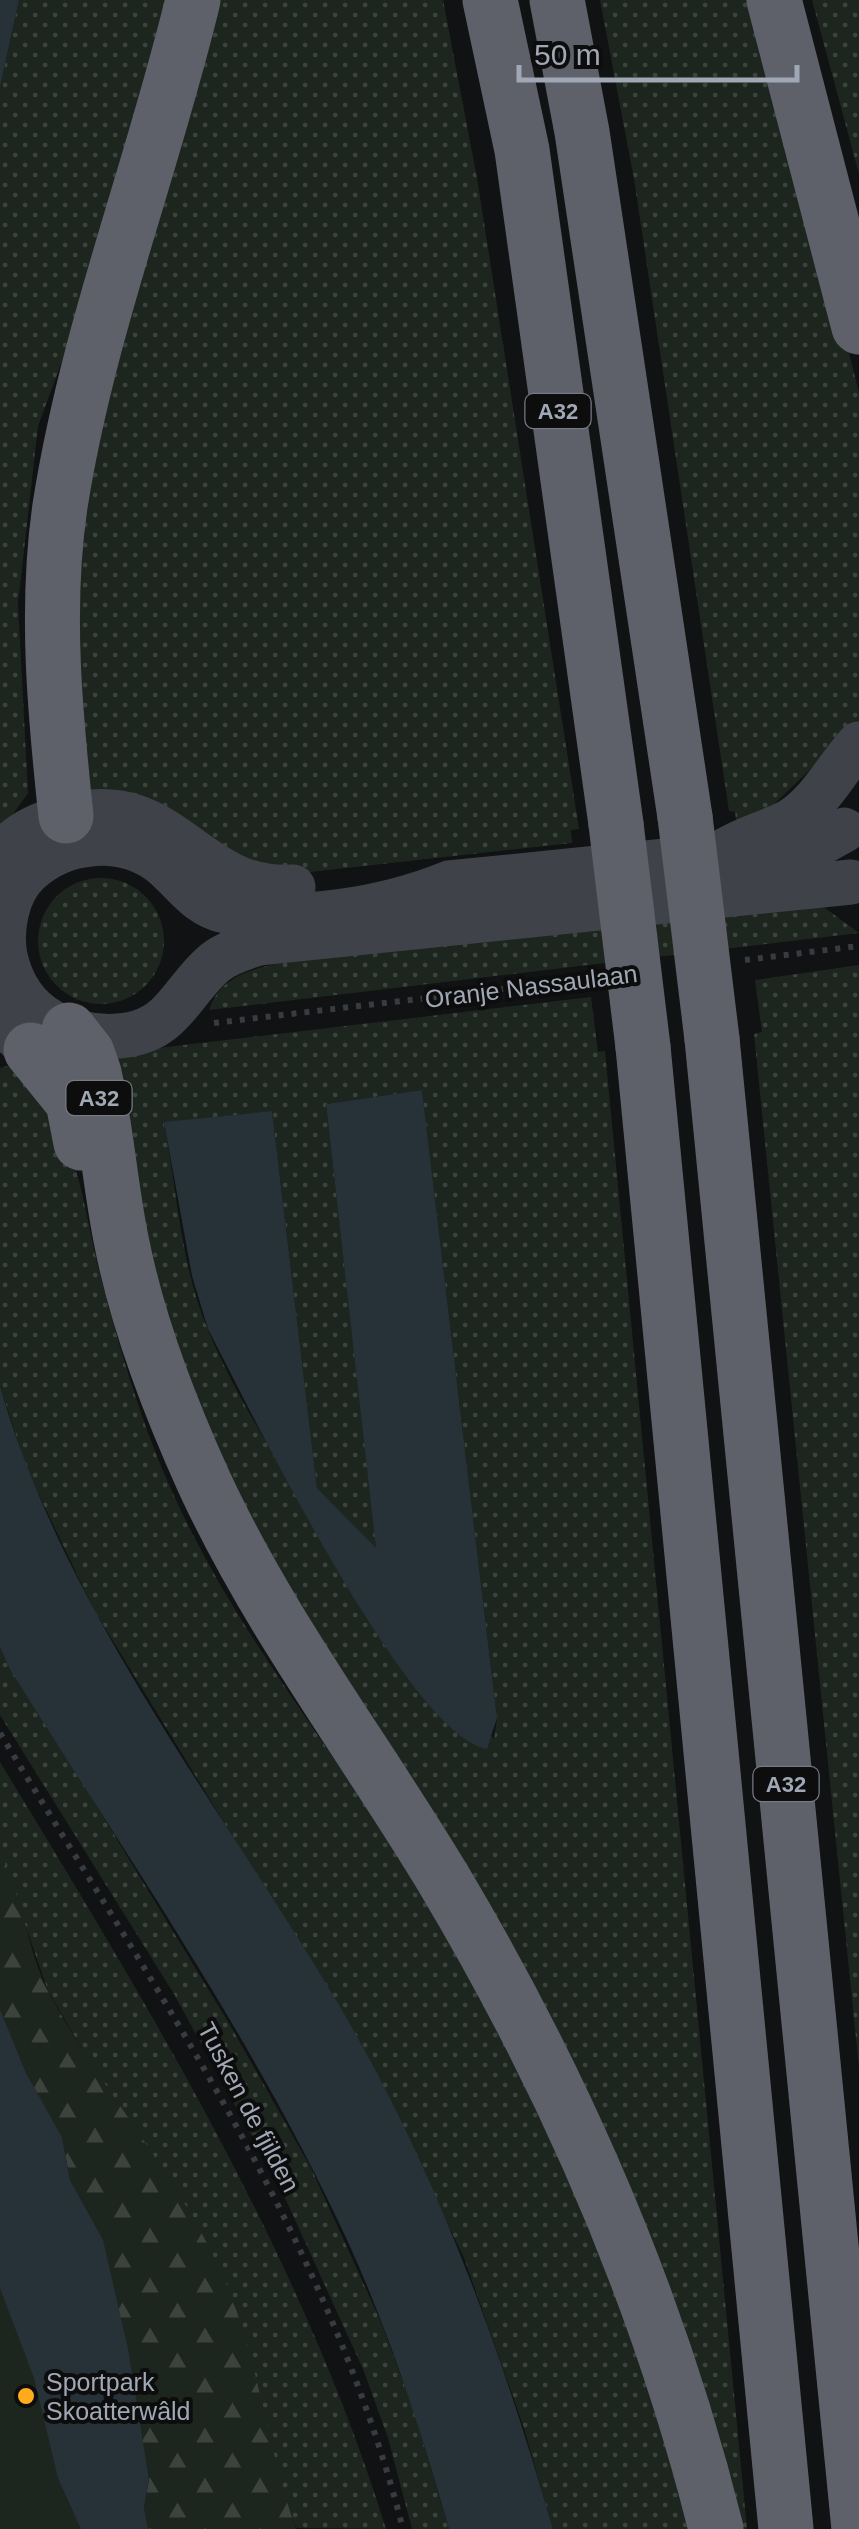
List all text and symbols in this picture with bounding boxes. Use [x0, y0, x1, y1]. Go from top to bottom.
scale bar [519, 20, 796, 82]
text: 50 m [534, 38, 601, 71]
road number: A32 [526, 394, 590, 428]
street label: Oranje Nassaulaan [423, 959, 639, 1013]
road number: A32 [66, 1081, 132, 1115]
road number: A32 [754, 1767, 818, 1801]
street label: Tusken de fjilden [192, 2017, 306, 2197]
place label: Sportpark Skoatterwâld [46, 2368, 191, 2425]
marker: Sportpark Skoatterwâld [15, 2385, 37, 2407]

